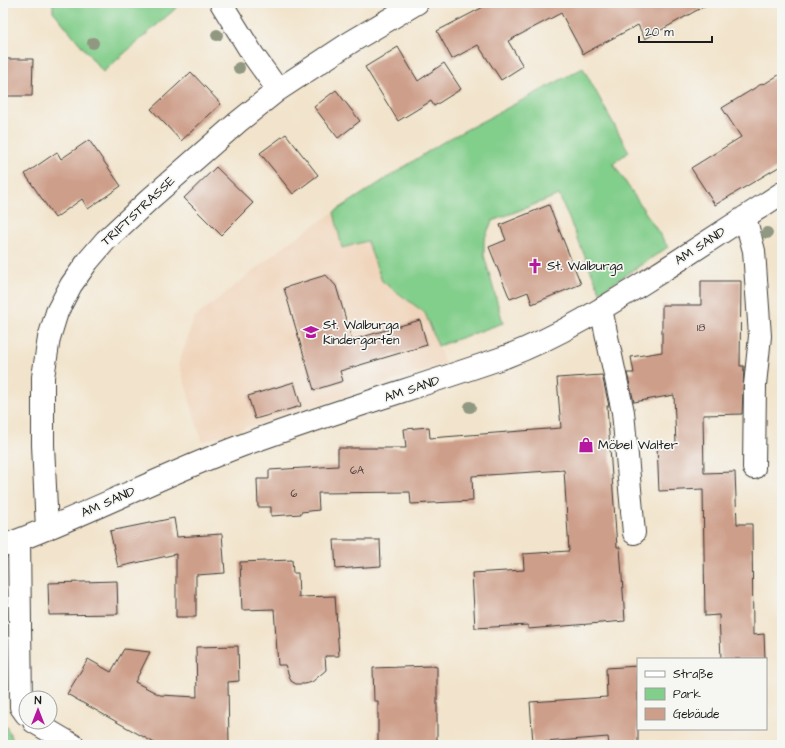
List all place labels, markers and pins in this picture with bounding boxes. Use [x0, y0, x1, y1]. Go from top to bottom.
church icon: St. Walburga [526, 257, 544, 275]
place label: St. Walburga [547, 257, 623, 276]
place label: St. Walburga Kindergarten [323, 316, 400, 350]
school or university icon: St. Walburga Kindergarten [302, 323, 320, 341]
shop icon: Möbel Walter [577, 436, 595, 454]
place label: Möbel Walter [598, 436, 678, 454]

